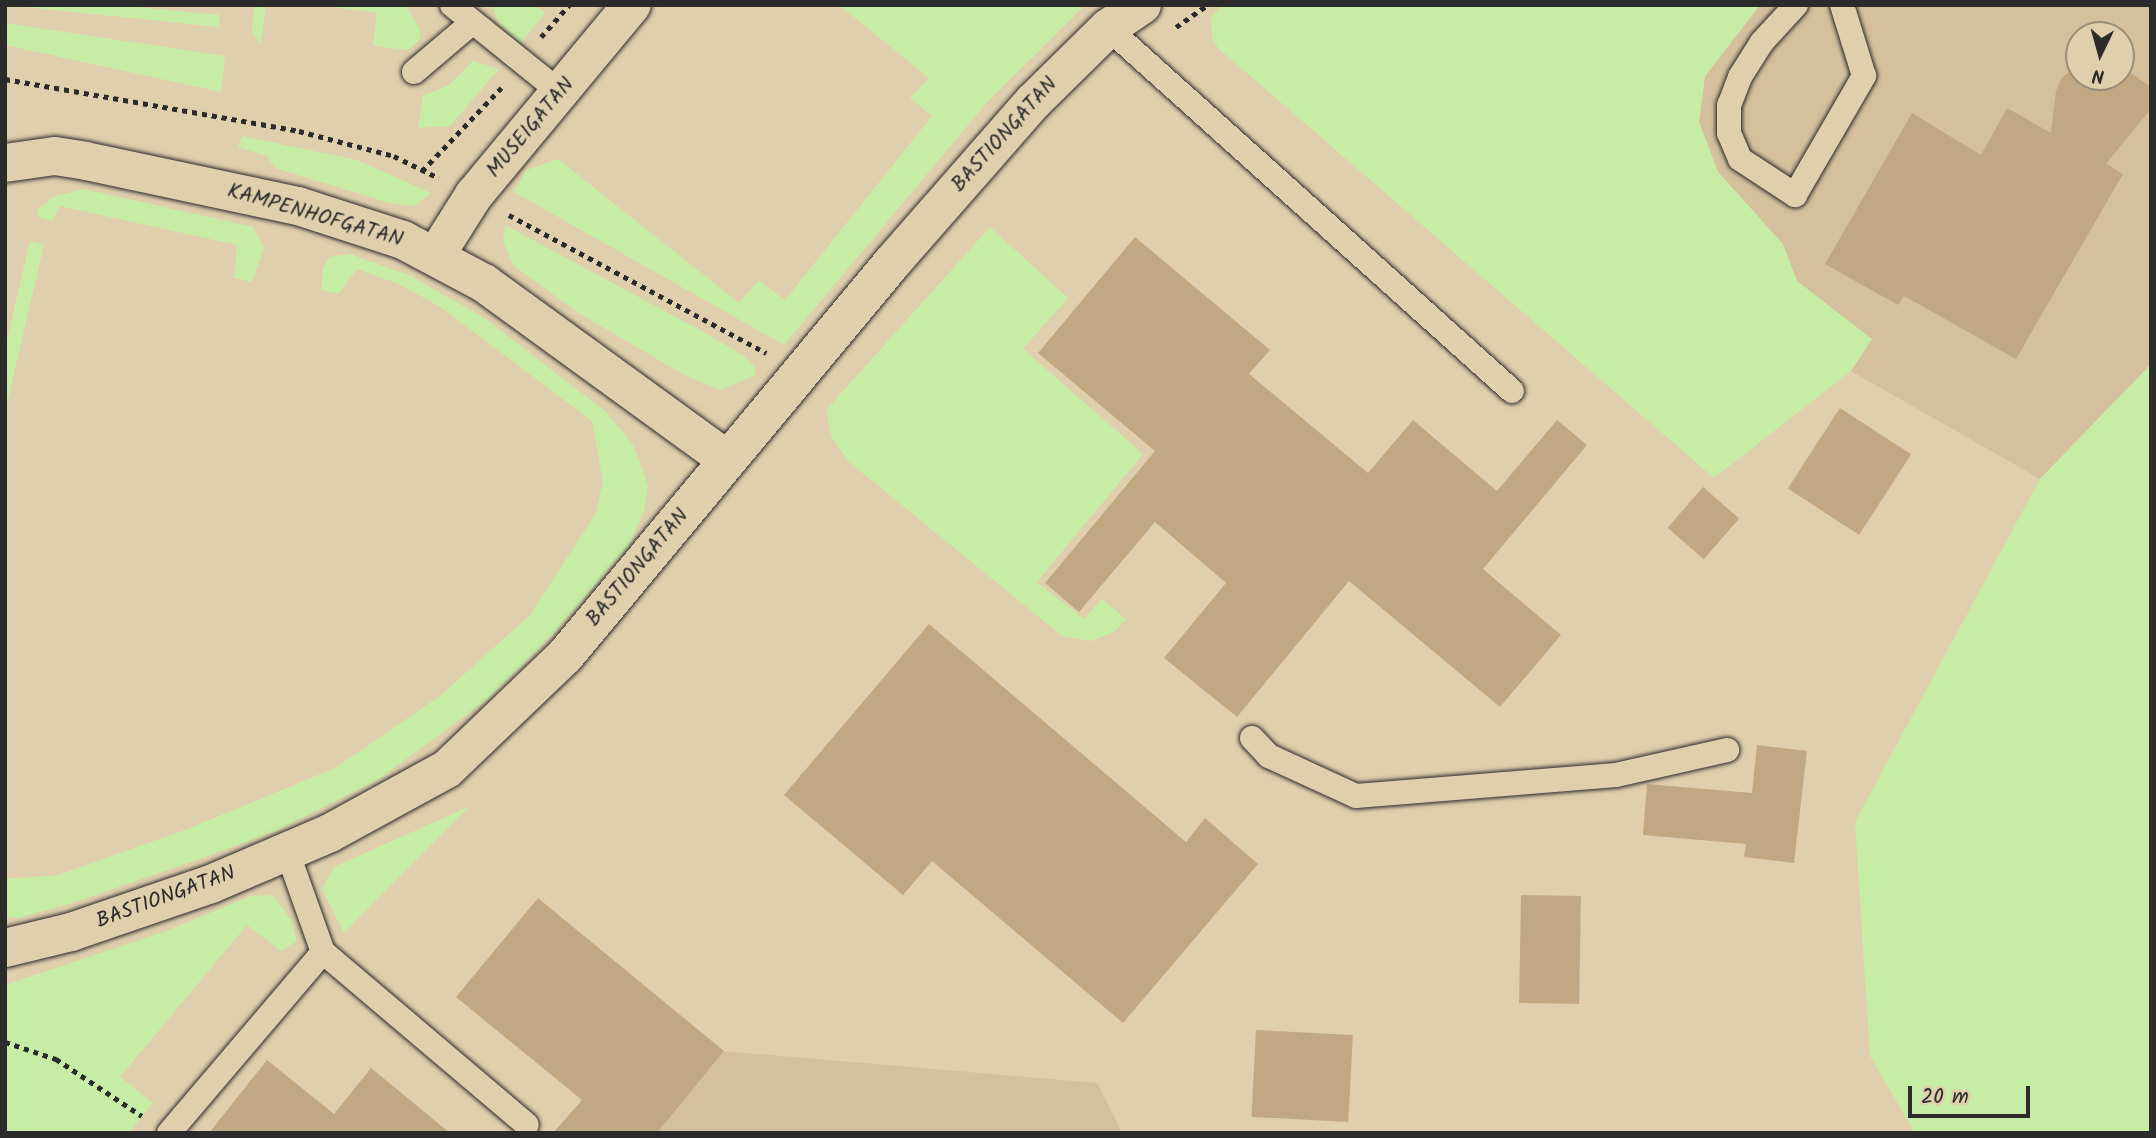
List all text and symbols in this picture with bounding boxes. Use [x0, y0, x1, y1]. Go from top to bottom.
north arrow [2065, 21, 2135, 91]
text: N [2091, 59, 2106, 90]
street label: BASTIONGATAN [947, 72, 1063, 198]
street label: MUSEIGATAN [482, 73, 580, 183]
street label: KAMPENHOFGATAN [224, 179, 406, 253]
street label: BASTIONGATAN [581, 504, 695, 632]
street label: BASTIONGATAN [93, 861, 239, 935]
scale bar [1911, 1072, 2034, 1116]
text: 20 m [1921, 1081, 1969, 1114]

